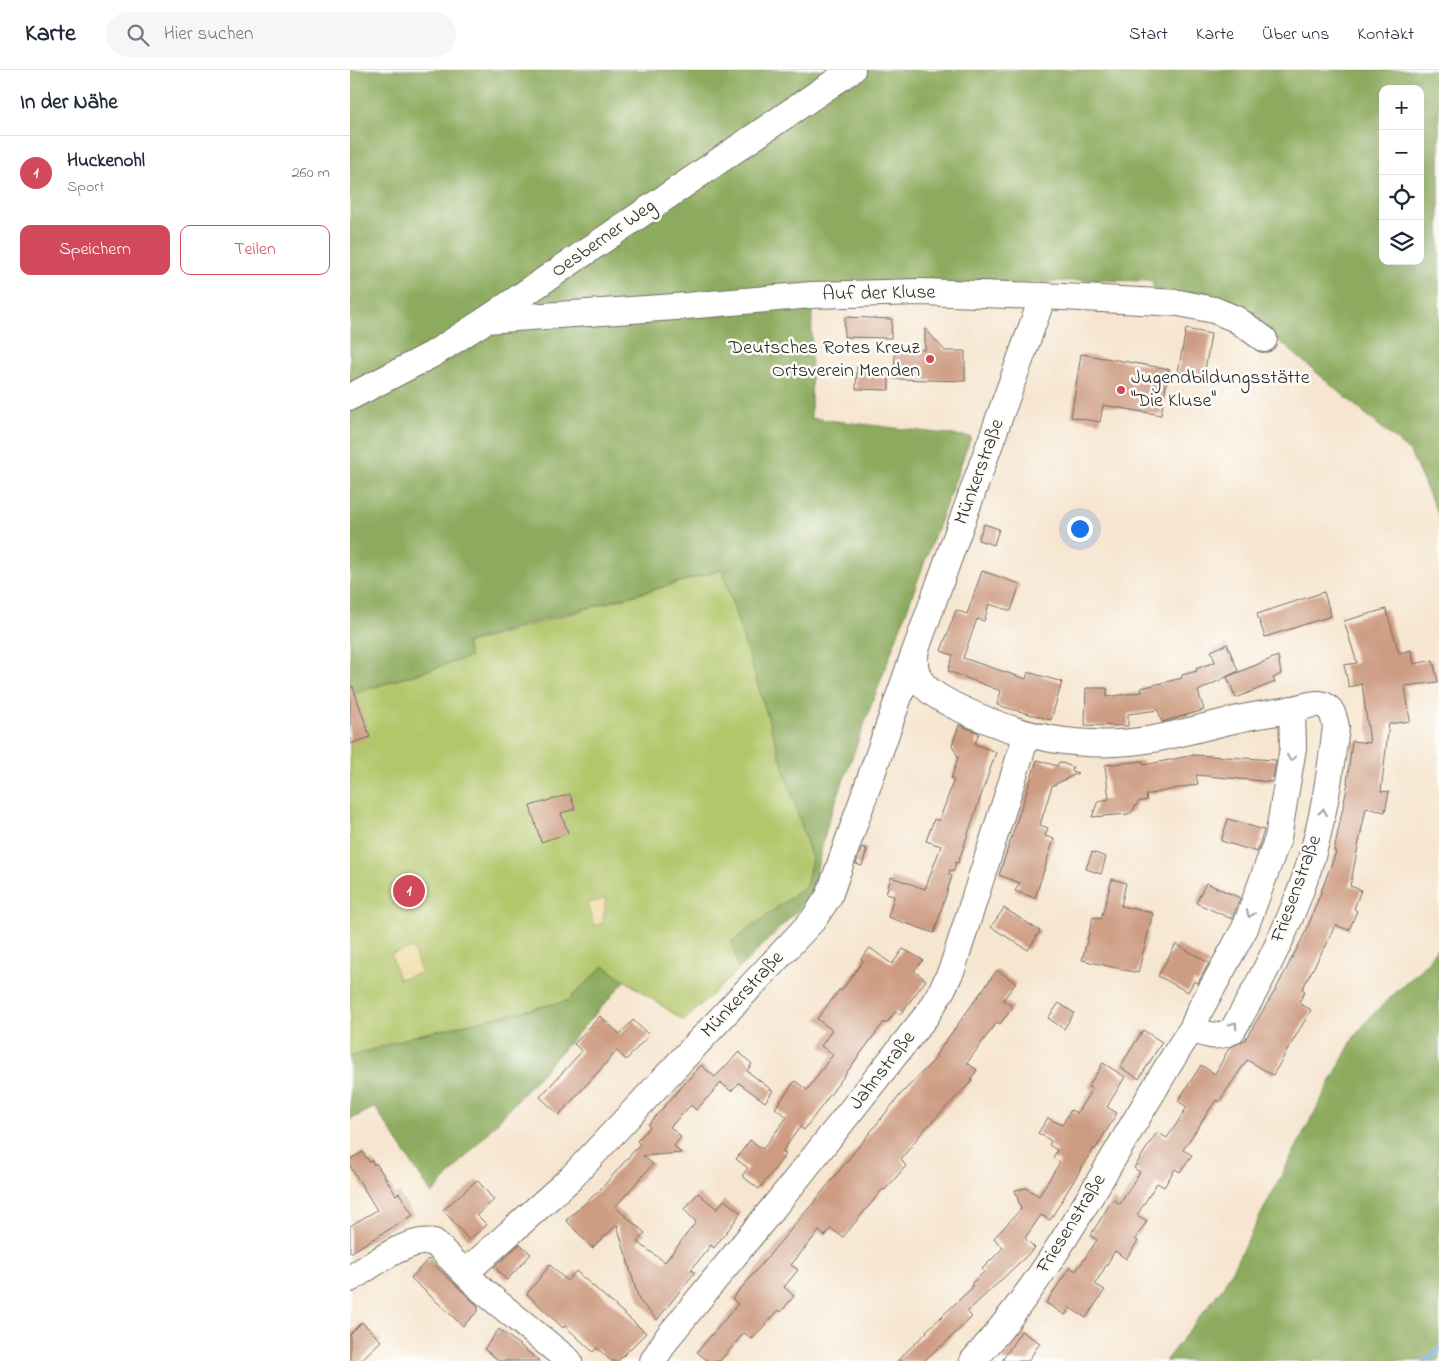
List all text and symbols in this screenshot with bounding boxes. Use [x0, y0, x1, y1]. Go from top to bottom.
search box [106, 12, 456, 57]
text: Karte [25, 17, 76, 52]
icon: search [124, 21, 152, 49]
text: Hier suchen [164, 21, 253, 48]
text: Start [1129, 22, 1168, 48]
text: Karte [1196, 22, 1234, 48]
text: Über uns [1262, 22, 1329, 48]
text: Kontakt [1357, 22, 1414, 48]
map controls [1379, 85, 1424, 265]
button: + [1379, 85, 1424, 130]
text: In der Nähe [20, 88, 118, 118]
button: − [1379, 130, 1424, 175]
text: Huckenohl [67, 148, 145, 175]
text: 1 [33, 161, 39, 185]
text: 260 m [292, 161, 330, 185]
text: Sport [67, 175, 105, 199]
button: locate [1379, 175, 1424, 220]
street label: Oesberner Weg [546, 192, 663, 287]
button: layers [1379, 220, 1424, 265]
button: Speichern [20, 225, 170, 275]
button: Teilen [180, 225, 330, 275]
street label: Auf der Kluse [822, 279, 936, 309]
place label: Deutsches Rotes Kreuz Ortsverein Menden [728, 334, 921, 386]
marker: Deutsches Rotes Kreuz Ortsverein Menden [924, 353, 936, 365]
place label: Jugendbildungsstätte "Die Kluse" [1131, 364, 1310, 416]
marker: Jugendbildungsstätte "Die Kluse" [1115, 384, 1127, 396]
street label: Münkerstraße [947, 415, 1013, 529]
your location [1067, 516, 1093, 542]
one-way arrow [1286, 754, 1297, 762]
one-way arrow [1317, 807, 1327, 816]
street label: Friesenstraße [1264, 831, 1330, 948]
pin: 1 [393, 872, 425, 910]
one-way arrow [1245, 910, 1255, 918]
street label: Münkerstraße [695, 945, 791, 1045]
one-way arrow [1228, 1021, 1238, 1030]
street label: Jahnstraße [843, 1025, 923, 1117]
street label: Friesenstraße [1029, 1169, 1114, 1280]

